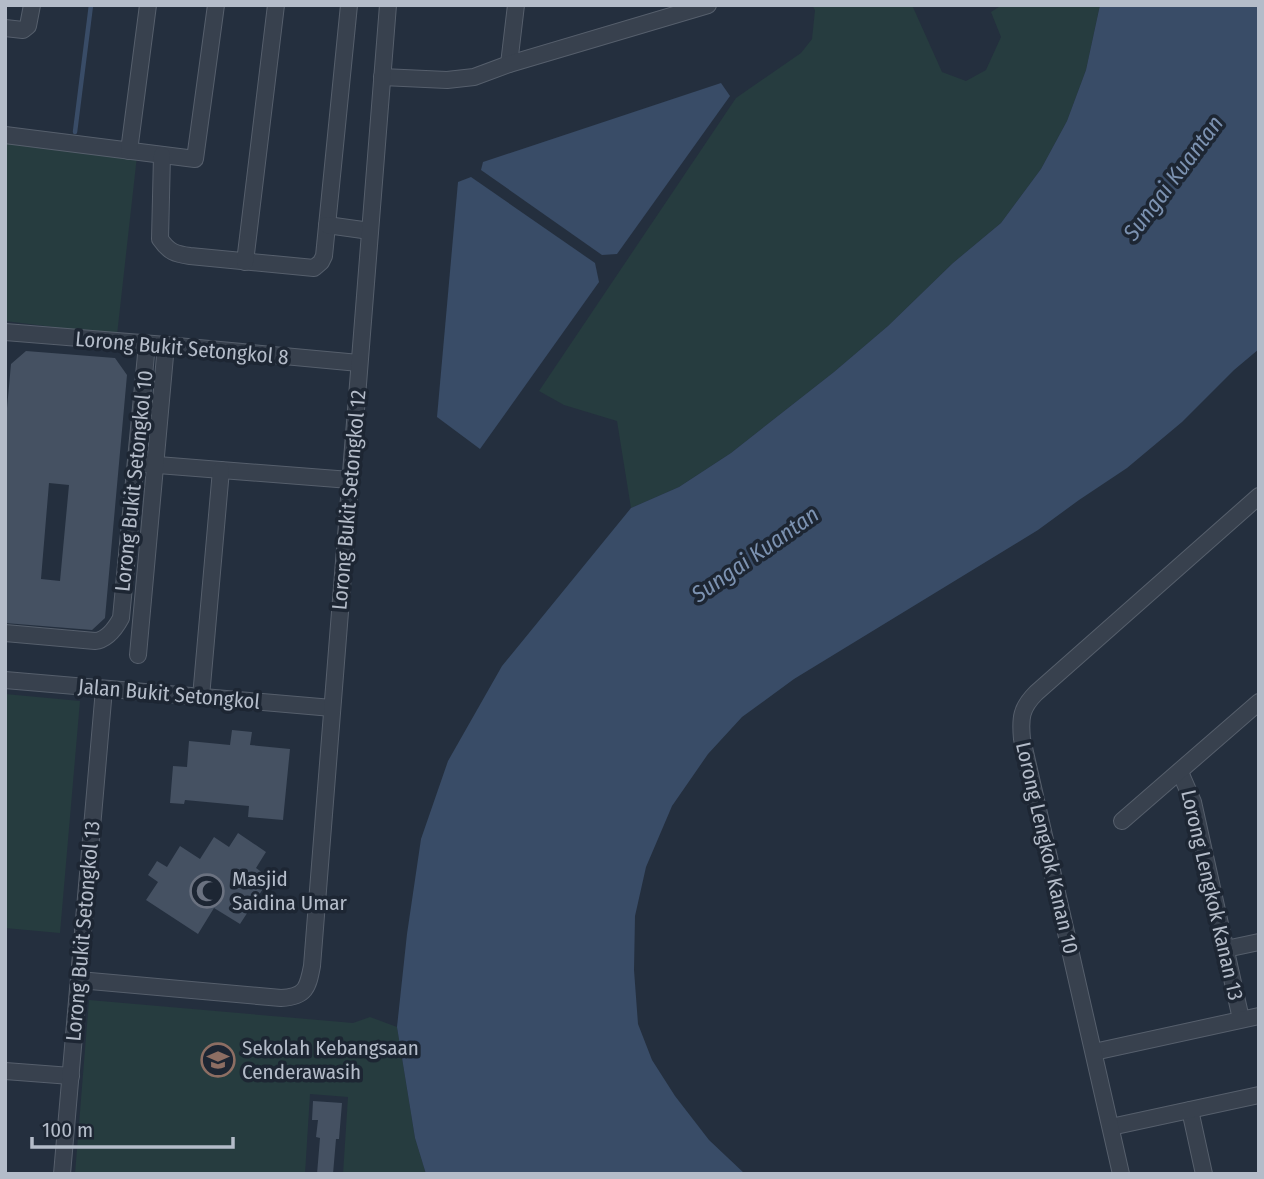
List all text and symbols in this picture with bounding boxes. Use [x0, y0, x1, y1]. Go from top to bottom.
water label: Sungai Kuantan [1116, 110, 1229, 247]
street label: Lorong Bukit Setongkol 8 [74, 326, 290, 370]
street label: Lorong Bukit Setongkol 10 [109, 369, 159, 593]
street label: Lorong Bukit Setongkol 12 [326, 389, 372, 611]
water label: Sungai Kuantan [685, 500, 824, 609]
street label: Jalan Bukit Setongkol [77, 673, 261, 715]
street label: Lorong Lengkok Kanan 10 [1010, 739, 1084, 957]
street label: Lorong Lengkok Kanan 13 [1175, 787, 1249, 1003]
street label: Lorong Bukit Setongkol 13 [60, 820, 106, 1042]
place label: Masjid Saidina Umar [232, 866, 348, 916]
mosque icon: Masjid Saidina Umar [188, 872, 226, 910]
place label: Sekolah Kebangsaan Cenderawasih [242, 1035, 419, 1085]
school or university icon: Sekolah Kebangsaan Cenderawasih [199, 1041, 237, 1079]
scale bar [32, 1106, 233, 1150]
text: 100 m [42, 1117, 93, 1143]

